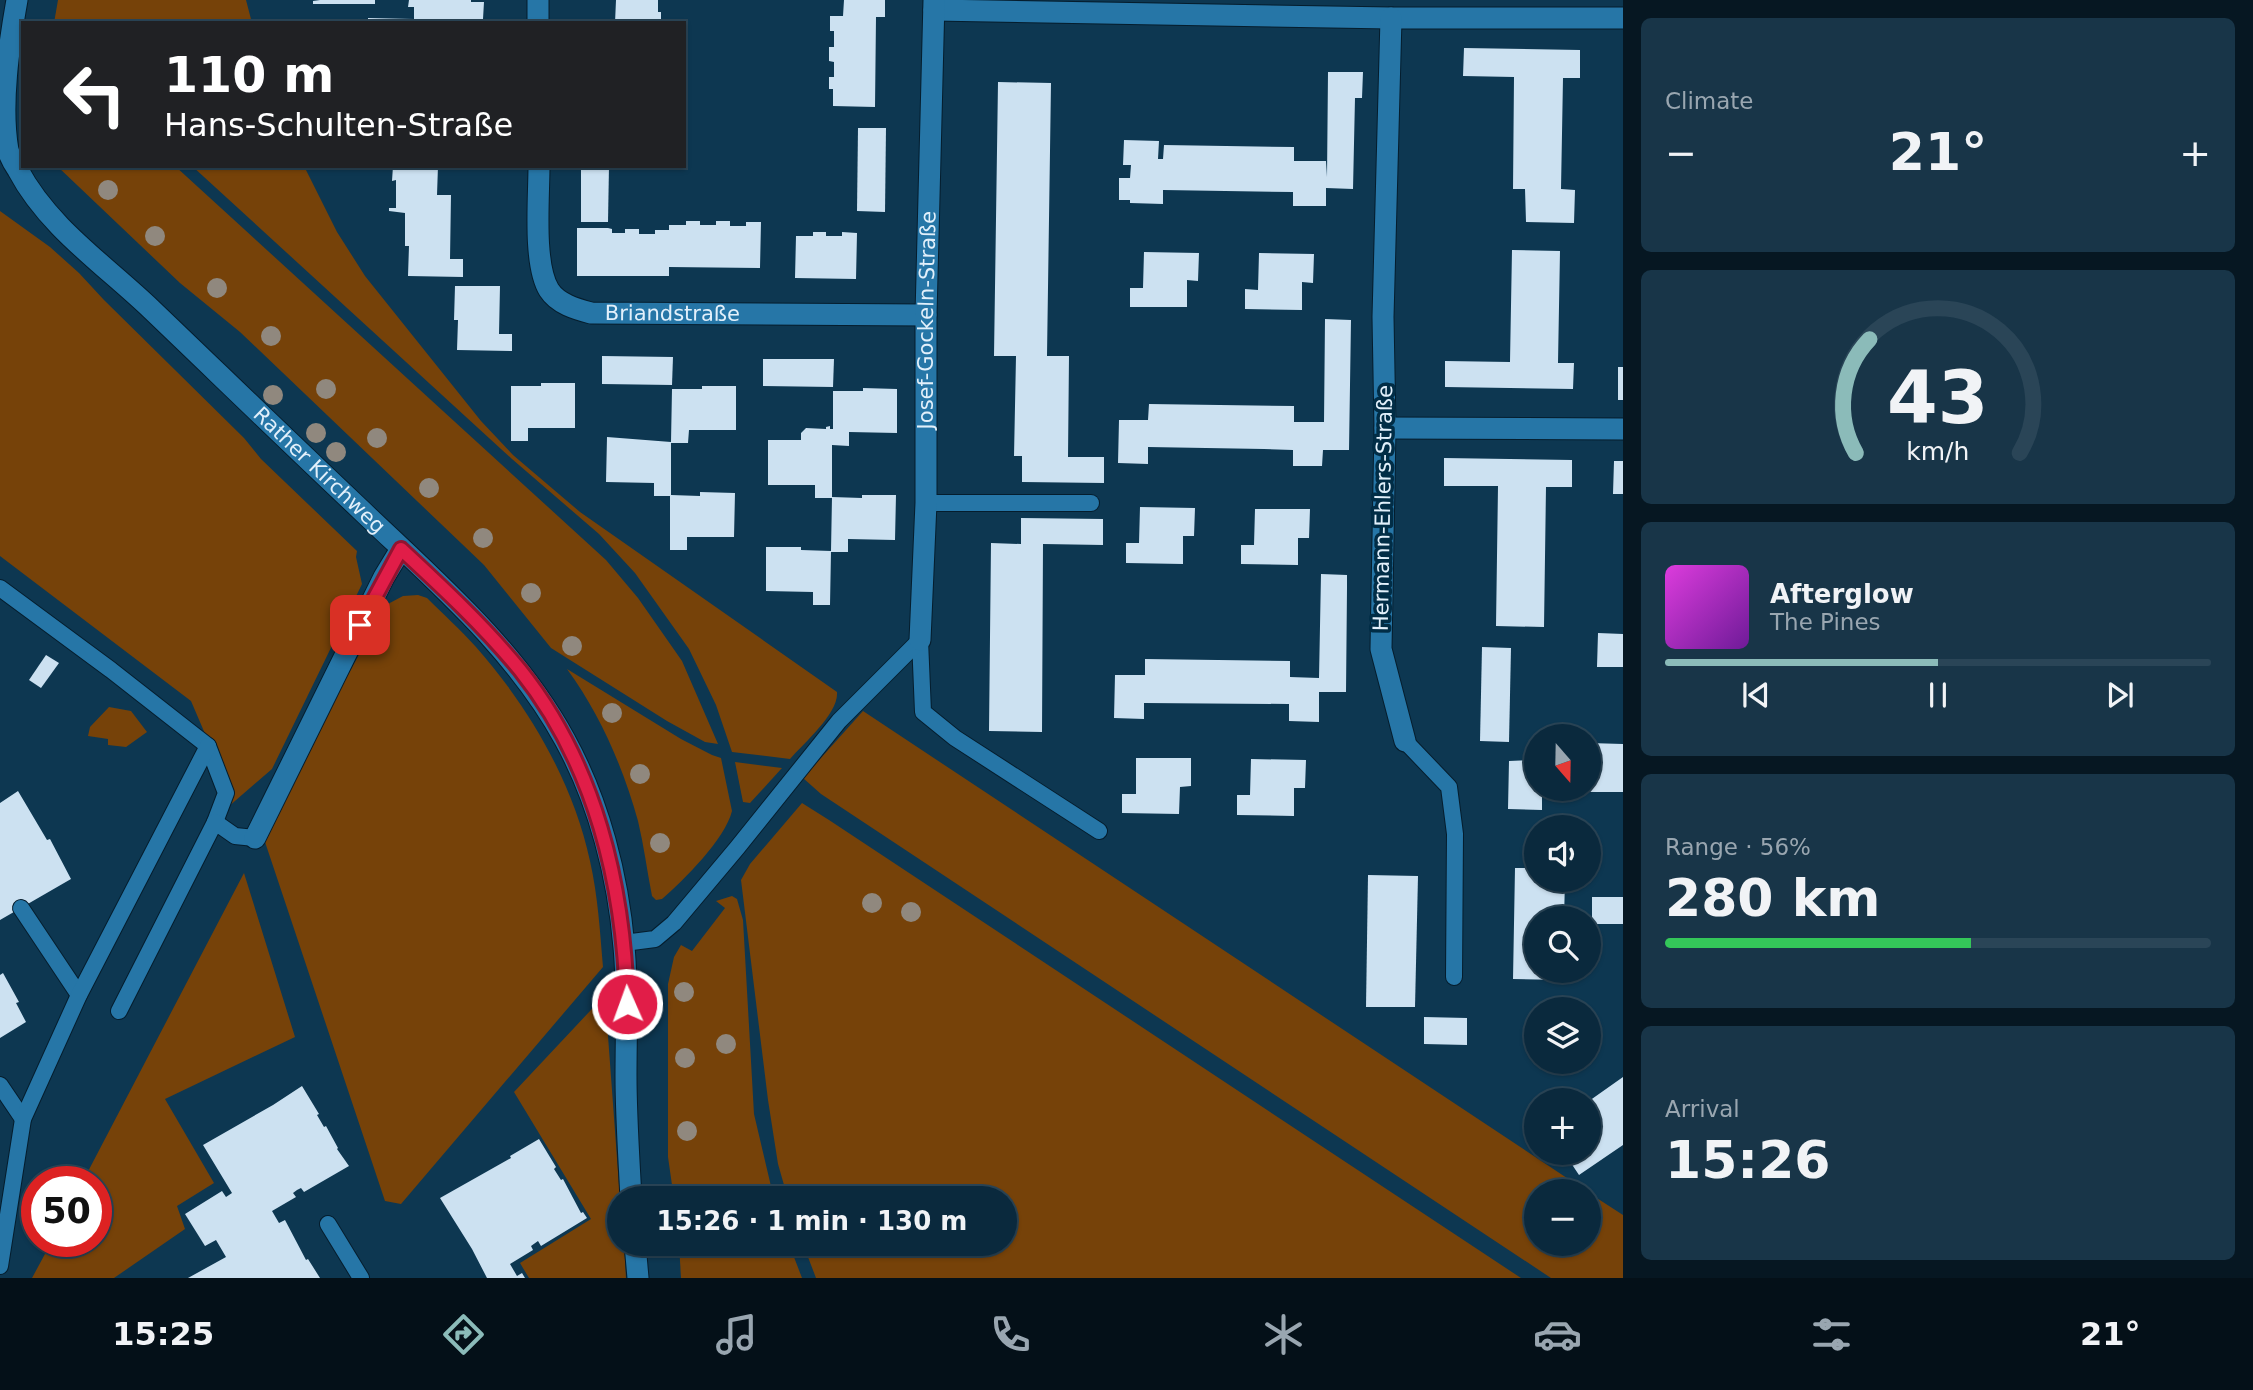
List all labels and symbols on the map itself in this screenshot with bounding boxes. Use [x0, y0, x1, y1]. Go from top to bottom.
street label: Josef-Gockeln-Straße [914, 211, 941, 431]
street label: Briandstraße [605, 301, 740, 326]
street label: Hermann-Ehlers-Straße [1369, 385, 1397, 631]
street label: Rather Kirchweg [249, 402, 390, 539]
pin [330, 595, 390, 655]
north arrow [1524, 724, 1601, 802]
position arrow [590, 967, 664, 1041]
speed limit sign: 50 [21, 1166, 112, 1257]

